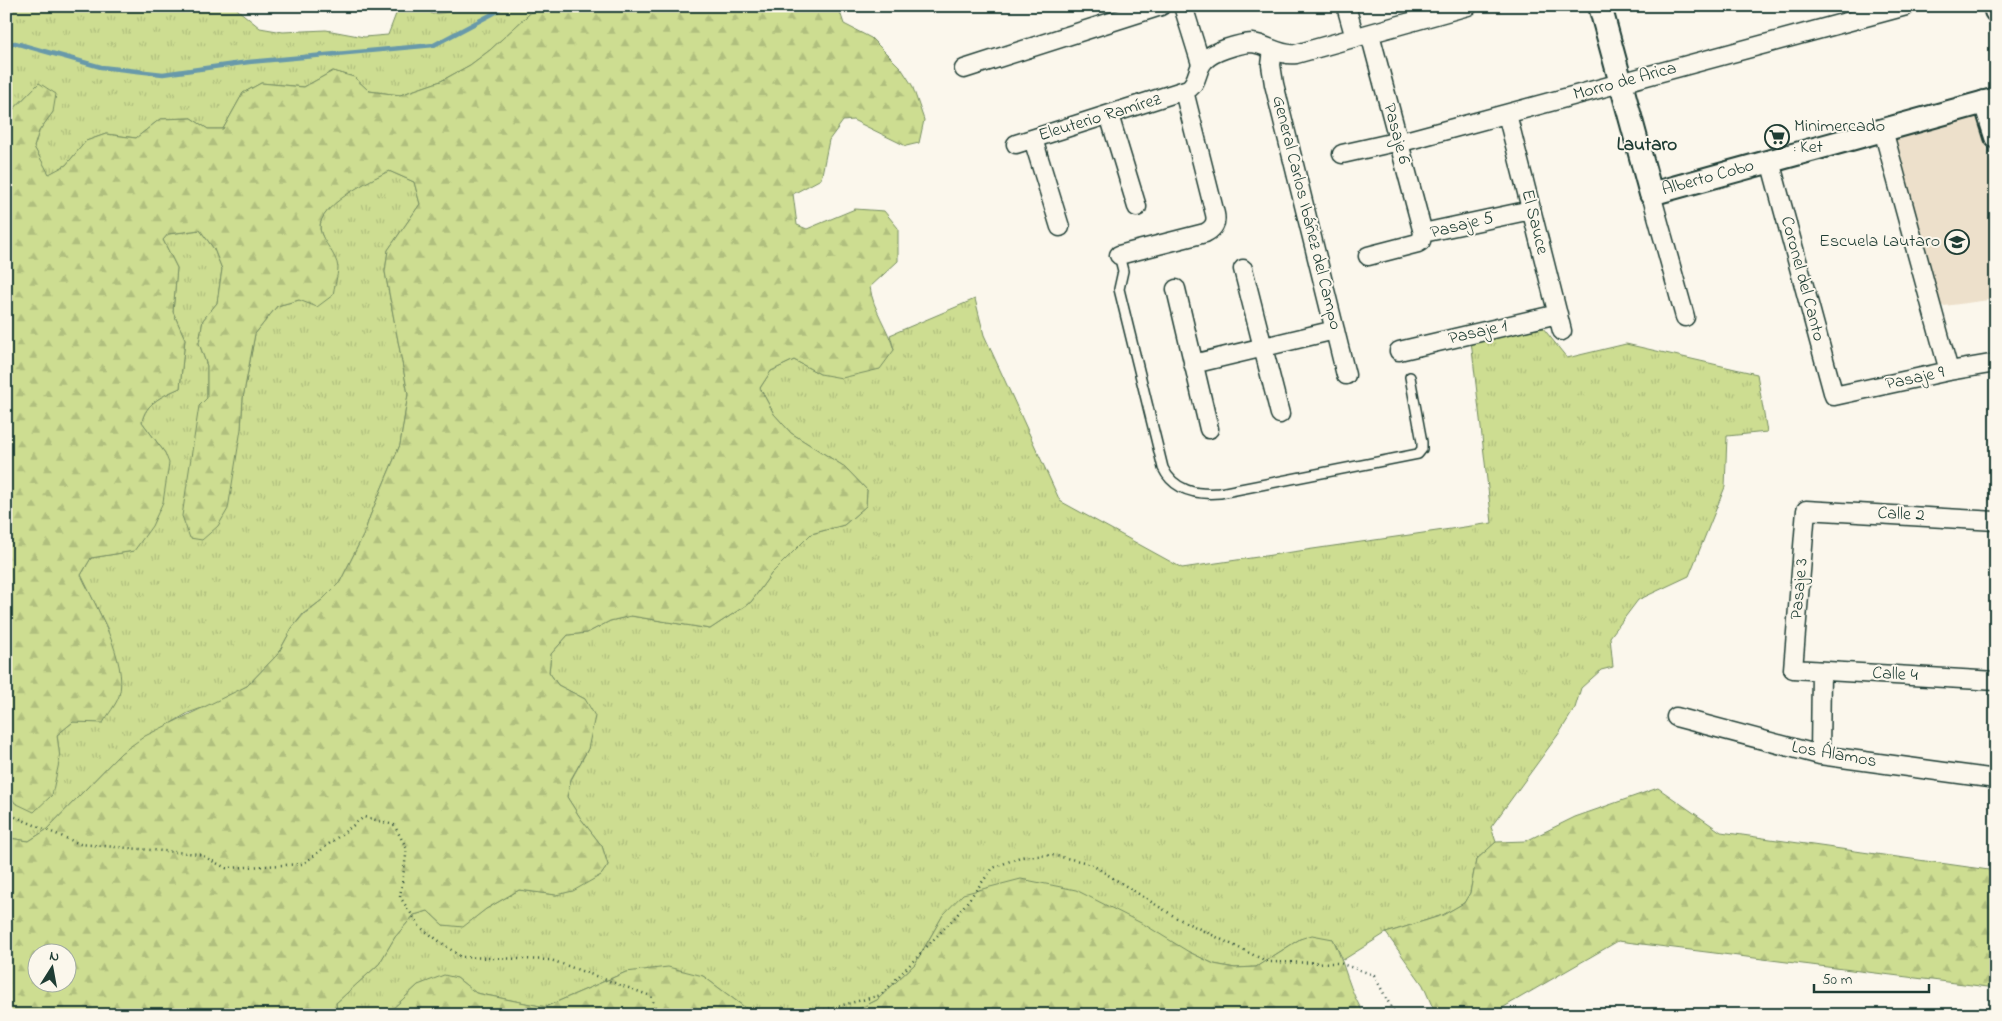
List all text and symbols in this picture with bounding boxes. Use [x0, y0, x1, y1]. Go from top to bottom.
street label: Morro de Arica [1571, 56, 1679, 108]
street label: Eleuterio Ramírez [1035, 87, 1165, 149]
street label: General Carlos Ibáñez del Campo [1264, 93, 1348, 333]
street label: Pasaje 6 [1375, 101, 1417, 167]
place label: Minimercado : Ket [1794, 114, 1885, 161]
supermarket icon: Minimercado : Ket [1764, 124, 1790, 150]
district label: Lautaro [1617, 132, 1677, 159]
street label: Alberto Cobo [1659, 153, 1757, 203]
street label: El Sauce [1513, 187, 1555, 258]
street label: Pasaje 5 [1428, 206, 1496, 246]
street label: Coronel del Canto [1773, 214, 1831, 344]
place label: Escuela Lautaro [1819, 229, 1940, 255]
school or university icon: Escuela Lautaro [1944, 229, 1970, 255]
street label: Pasaje 1 [1446, 314, 1510, 352]
street label: Pasaje 9 [1883, 360, 1947, 398]
street label: Calle 2 [1877, 501, 1925, 529]
street label: Pasaje 3 [1784, 557, 1816, 621]
street label: Calle 4 [1872, 661, 1919, 689]
street label: Los Álamos [1789, 735, 1879, 775]
north arrow [28, 944, 78, 994]
text: N [48, 946, 61, 968]
scale bar [1814, 961, 1930, 993]
text: 50 m [1822, 969, 1853, 991]

